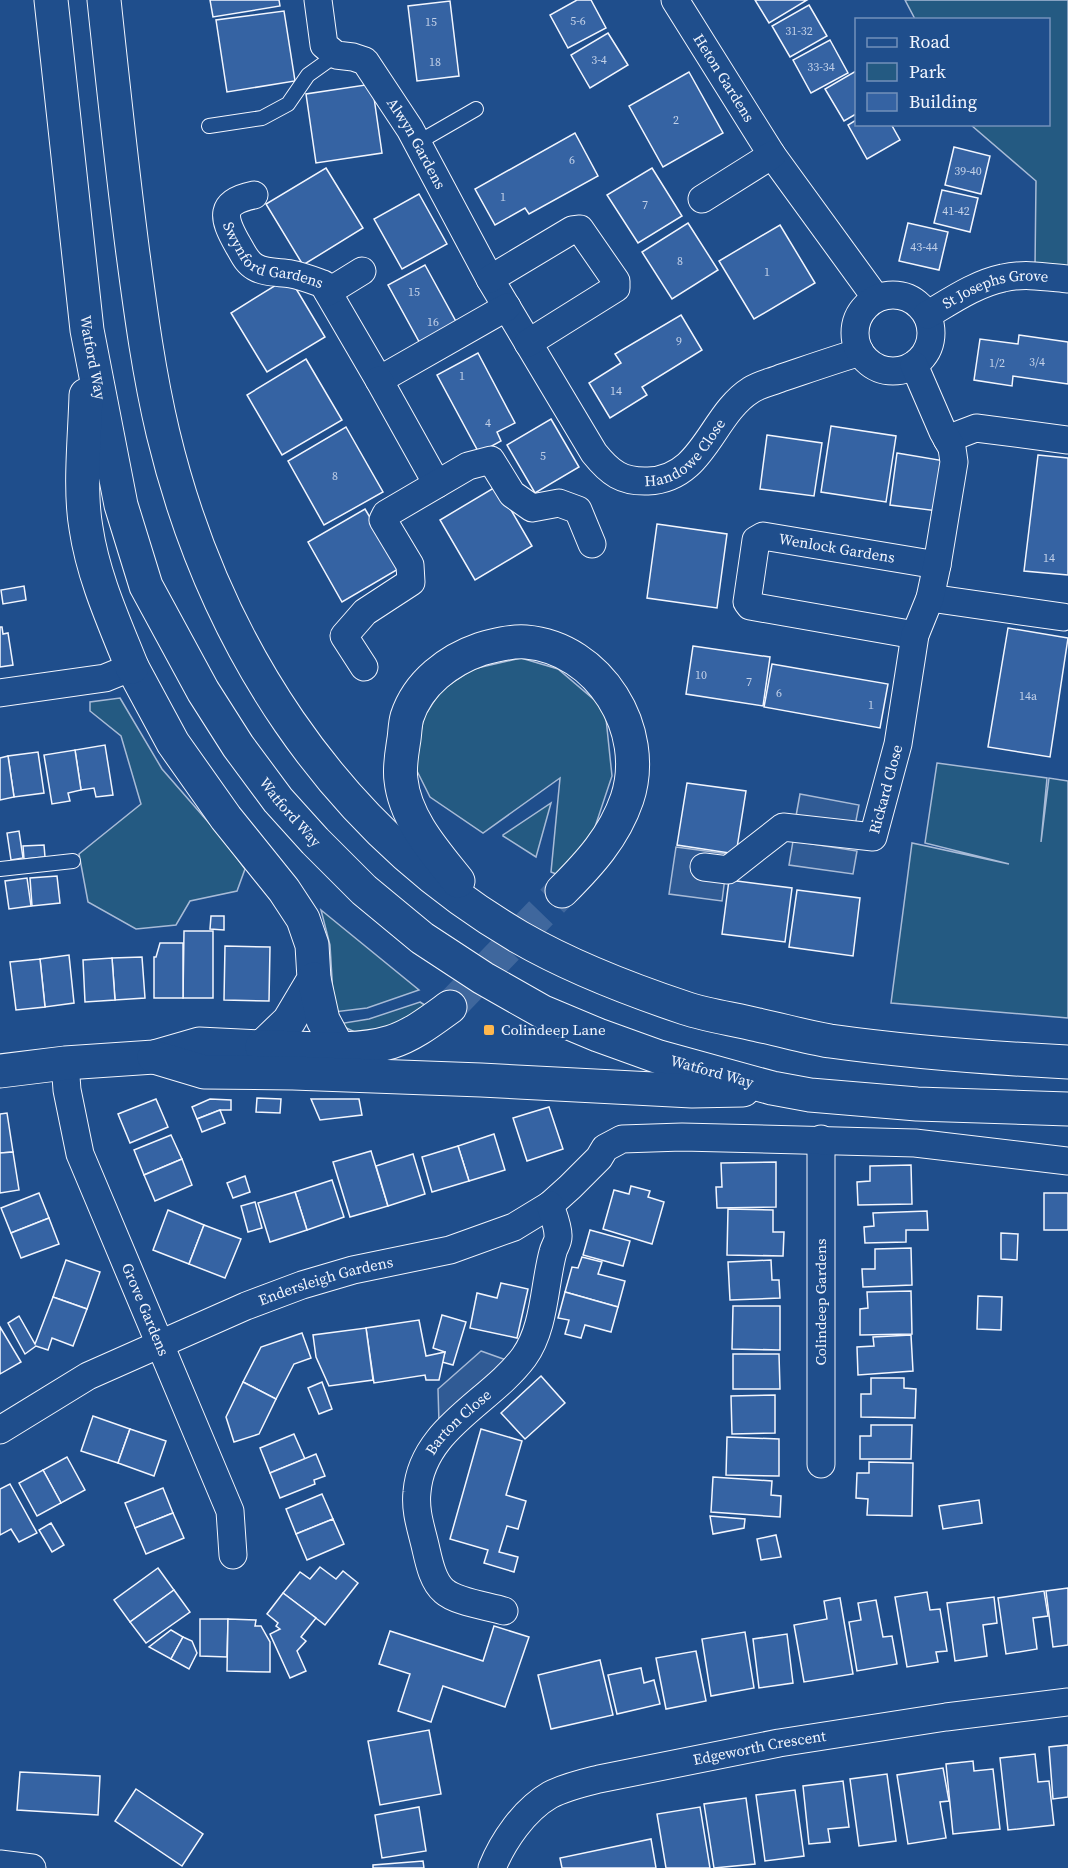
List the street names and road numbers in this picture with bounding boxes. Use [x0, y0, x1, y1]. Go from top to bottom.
street label: Heton Gardens [689, 29, 760, 126]
street label: Alwyn Gardens [382, 93, 451, 193]
street label: Swynford Gardens [218, 219, 327, 293]
street label: St Josephs Grove [938, 265, 1050, 314]
street label: Watford Way [75, 314, 111, 402]
street label: Handowe Close [644, 414, 730, 491]
street label: Wenlock Gardens [777, 528, 897, 568]
street label: Rickard Close [863, 742, 907, 836]
street label: Watford Way [255, 773, 326, 852]
street label: Watford Way [668, 1050, 756, 1093]
street label: Colindeep Gardens [810, 1238, 831, 1366]
street label: Endersleigh Gardens [255, 1251, 395, 1310]
street label: Grove Gardens [117, 1260, 175, 1359]
street label: Barton Close [420, 1384, 496, 1459]
street label: Edgeworth Crescent [691, 1725, 827, 1770]

